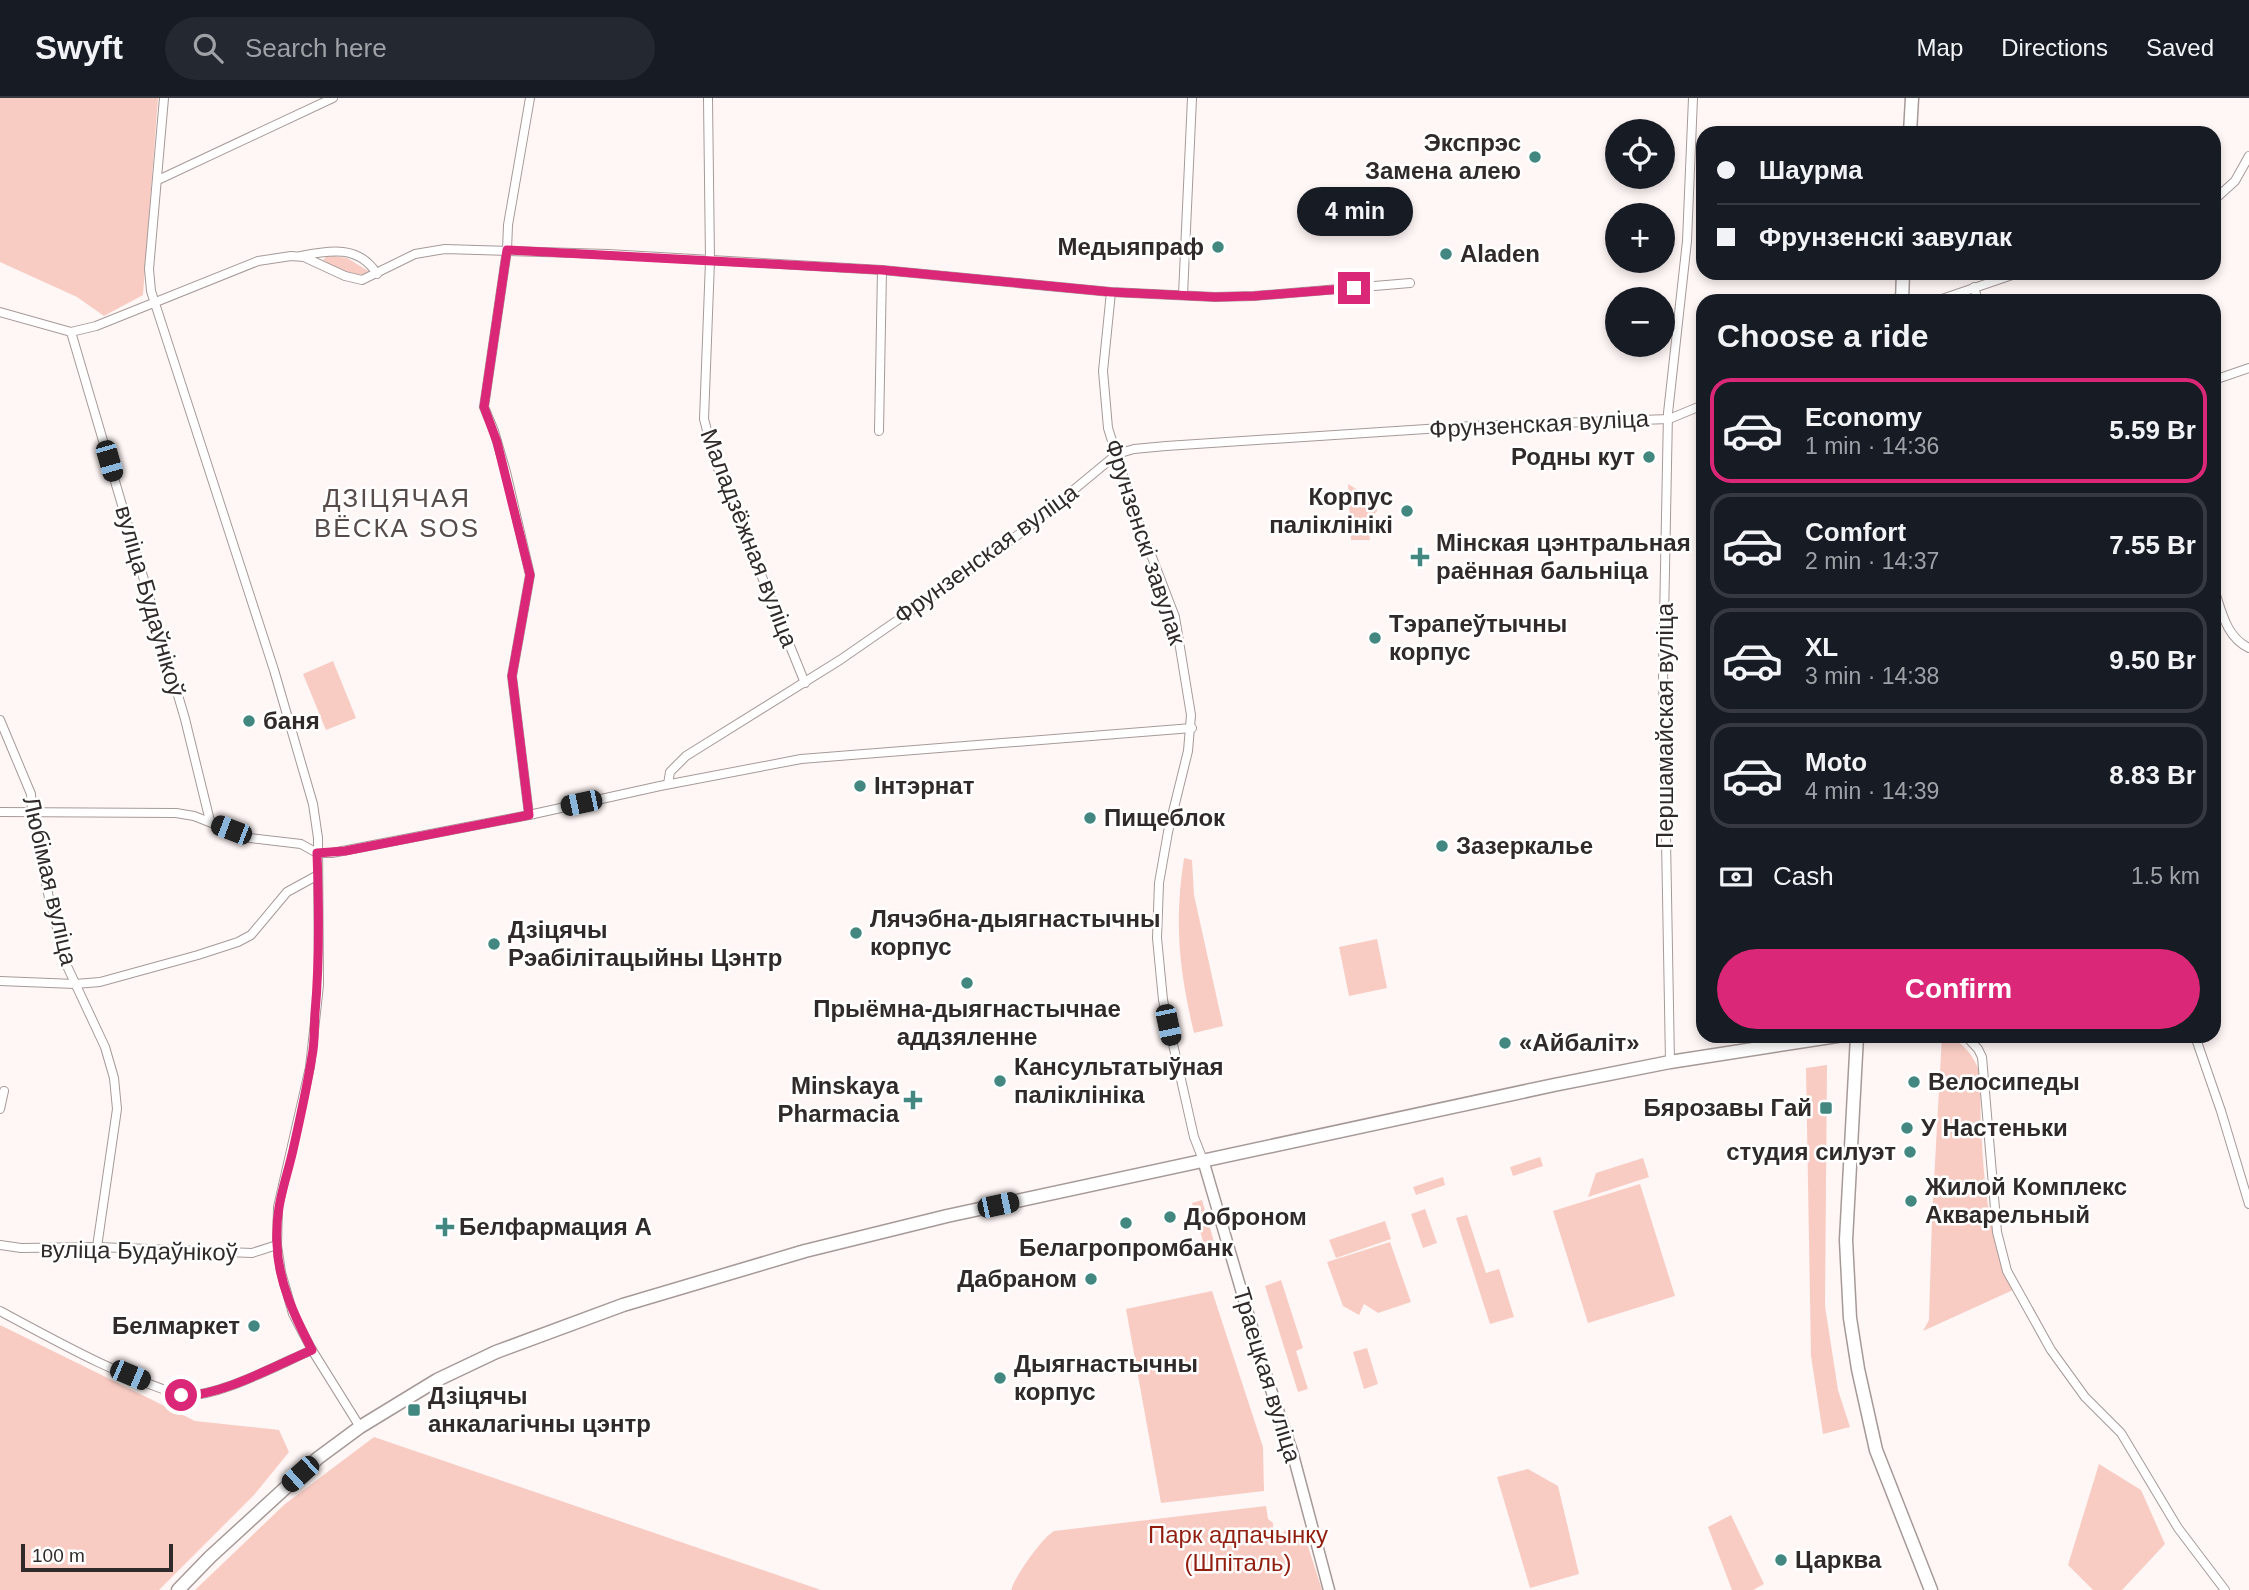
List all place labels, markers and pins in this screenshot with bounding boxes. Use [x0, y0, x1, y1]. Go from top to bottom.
place label: Экспрэс Замена алею [1365, 129, 1521, 184]
marker: Экспрэс Замена алею [1527, 149, 1543, 165]
place label: Медыяпраф [1057, 233, 1204, 260]
marker: Медыяпраф [1210, 239, 1226, 255]
place label: Aladen [1460, 240, 1540, 267]
marker: Aladen [1438, 246, 1454, 262]
place label: Родны кут [1511, 443, 1635, 470]
marker: Родны кут [1641, 449, 1657, 465]
place label: Корпус паліклінікі [1269, 483, 1393, 538]
marker: Корпус паліклінікі [1399, 503, 1415, 519]
place label: Мінская цэнтральная раённая бальніца [1436, 529, 1691, 584]
marker: Мінская цэнтральная раённая бальніца [1410, 547, 1430, 567]
place label: Тэрапеўтычны корпус [1389, 610, 1567, 665]
marker: Тэрапеўтычны корпус [1367, 630, 1383, 646]
place label: баня [263, 707, 320, 734]
marker: баня [241, 713, 257, 729]
place label: Інтэрнат [874, 772, 975, 799]
marker: Інтэрнат [852, 778, 868, 794]
place label: Пищеблок [1104, 804, 1226, 831]
marker: Пищеблок [1082, 810, 1098, 826]
place label: Зазеркалье [1456, 832, 1593, 859]
marker: Зазеркалье [1434, 838, 1450, 854]
place label: Лячэбна-дыягнастычны корпус [870, 905, 1160, 960]
place label: Дзіцячы Рэабілітацыйны Цэнтр [508, 916, 782, 971]
marker: Лячэбна-дыягнастычны корпус [848, 925, 864, 941]
marker: Дзіцячы Рэабілітацыйны Цэнтр [486, 936, 502, 952]
marker: Прыёмна-дыягнастычнае аддзяленне [959, 975, 975, 991]
place label: Прыёмна-дыягнастычнае аддзяленне [813, 995, 1121, 1050]
place label: «Айбаліт» [1519, 1029, 1640, 1056]
marker: «Айбаліт» [1497, 1035, 1513, 1051]
place label: Кансультатыўная паліклініка [1014, 1053, 1224, 1108]
place label: Велосипеды [1928, 1068, 2080, 1095]
place label: Minskaya Pharmacia [778, 1072, 900, 1127]
marker: Кансультатыўная паліклініка [992, 1073, 1008, 1089]
marker: Велосипеды [1906, 1074, 1922, 1090]
marker: Minskaya Pharmacia [905, 1092, 921, 1108]
place label: Бярозавы Гай [1643, 1094, 1812, 1121]
marker: Бярозавы Гай [1818, 1100, 1834, 1116]
place label: У Настеньки [1921, 1114, 2068, 1141]
marker: У Настеньки [1899, 1120, 1915, 1136]
place label: студия силуэт [1726, 1138, 1896, 1165]
marker: студия силуэт [1902, 1144, 1918, 1160]
place label: Жилой Комплекс Акварельный [1924, 1173, 2127, 1228]
marker: Жилой Комплекс Акварельный [1903, 1193, 1919, 1209]
place label: Доброном [1184, 1203, 1307, 1230]
marker: Доброном [1162, 1209, 1178, 1225]
place label: Белфармация А [459, 1213, 652, 1240]
marker: Белагропромбанк [1118, 1215, 1134, 1231]
marker: Белфармация А [437, 1219, 453, 1235]
place label: Белагропромбанк [1019, 1234, 1234, 1261]
place label: Дабраном [957, 1265, 1077, 1292]
marker: Дабраном [1083, 1271, 1099, 1287]
place label: Белмаркет [112, 1312, 240, 1339]
marker: Белмаркет [246, 1318, 262, 1334]
place label: Дыягнастычны корпус [1014, 1350, 1198, 1405]
marker: Дыягнастычны корпус [992, 1370, 1008, 1386]
place label: Дзіцячы анкалагічны цэнтр [428, 1382, 651, 1437]
marker: Дзіцячы анкалагічны цэнтр [406, 1402, 422, 1418]
place label: Царква [1795, 1546, 1882, 1573]
marker: Царква [1773, 1552, 1789, 1568]

